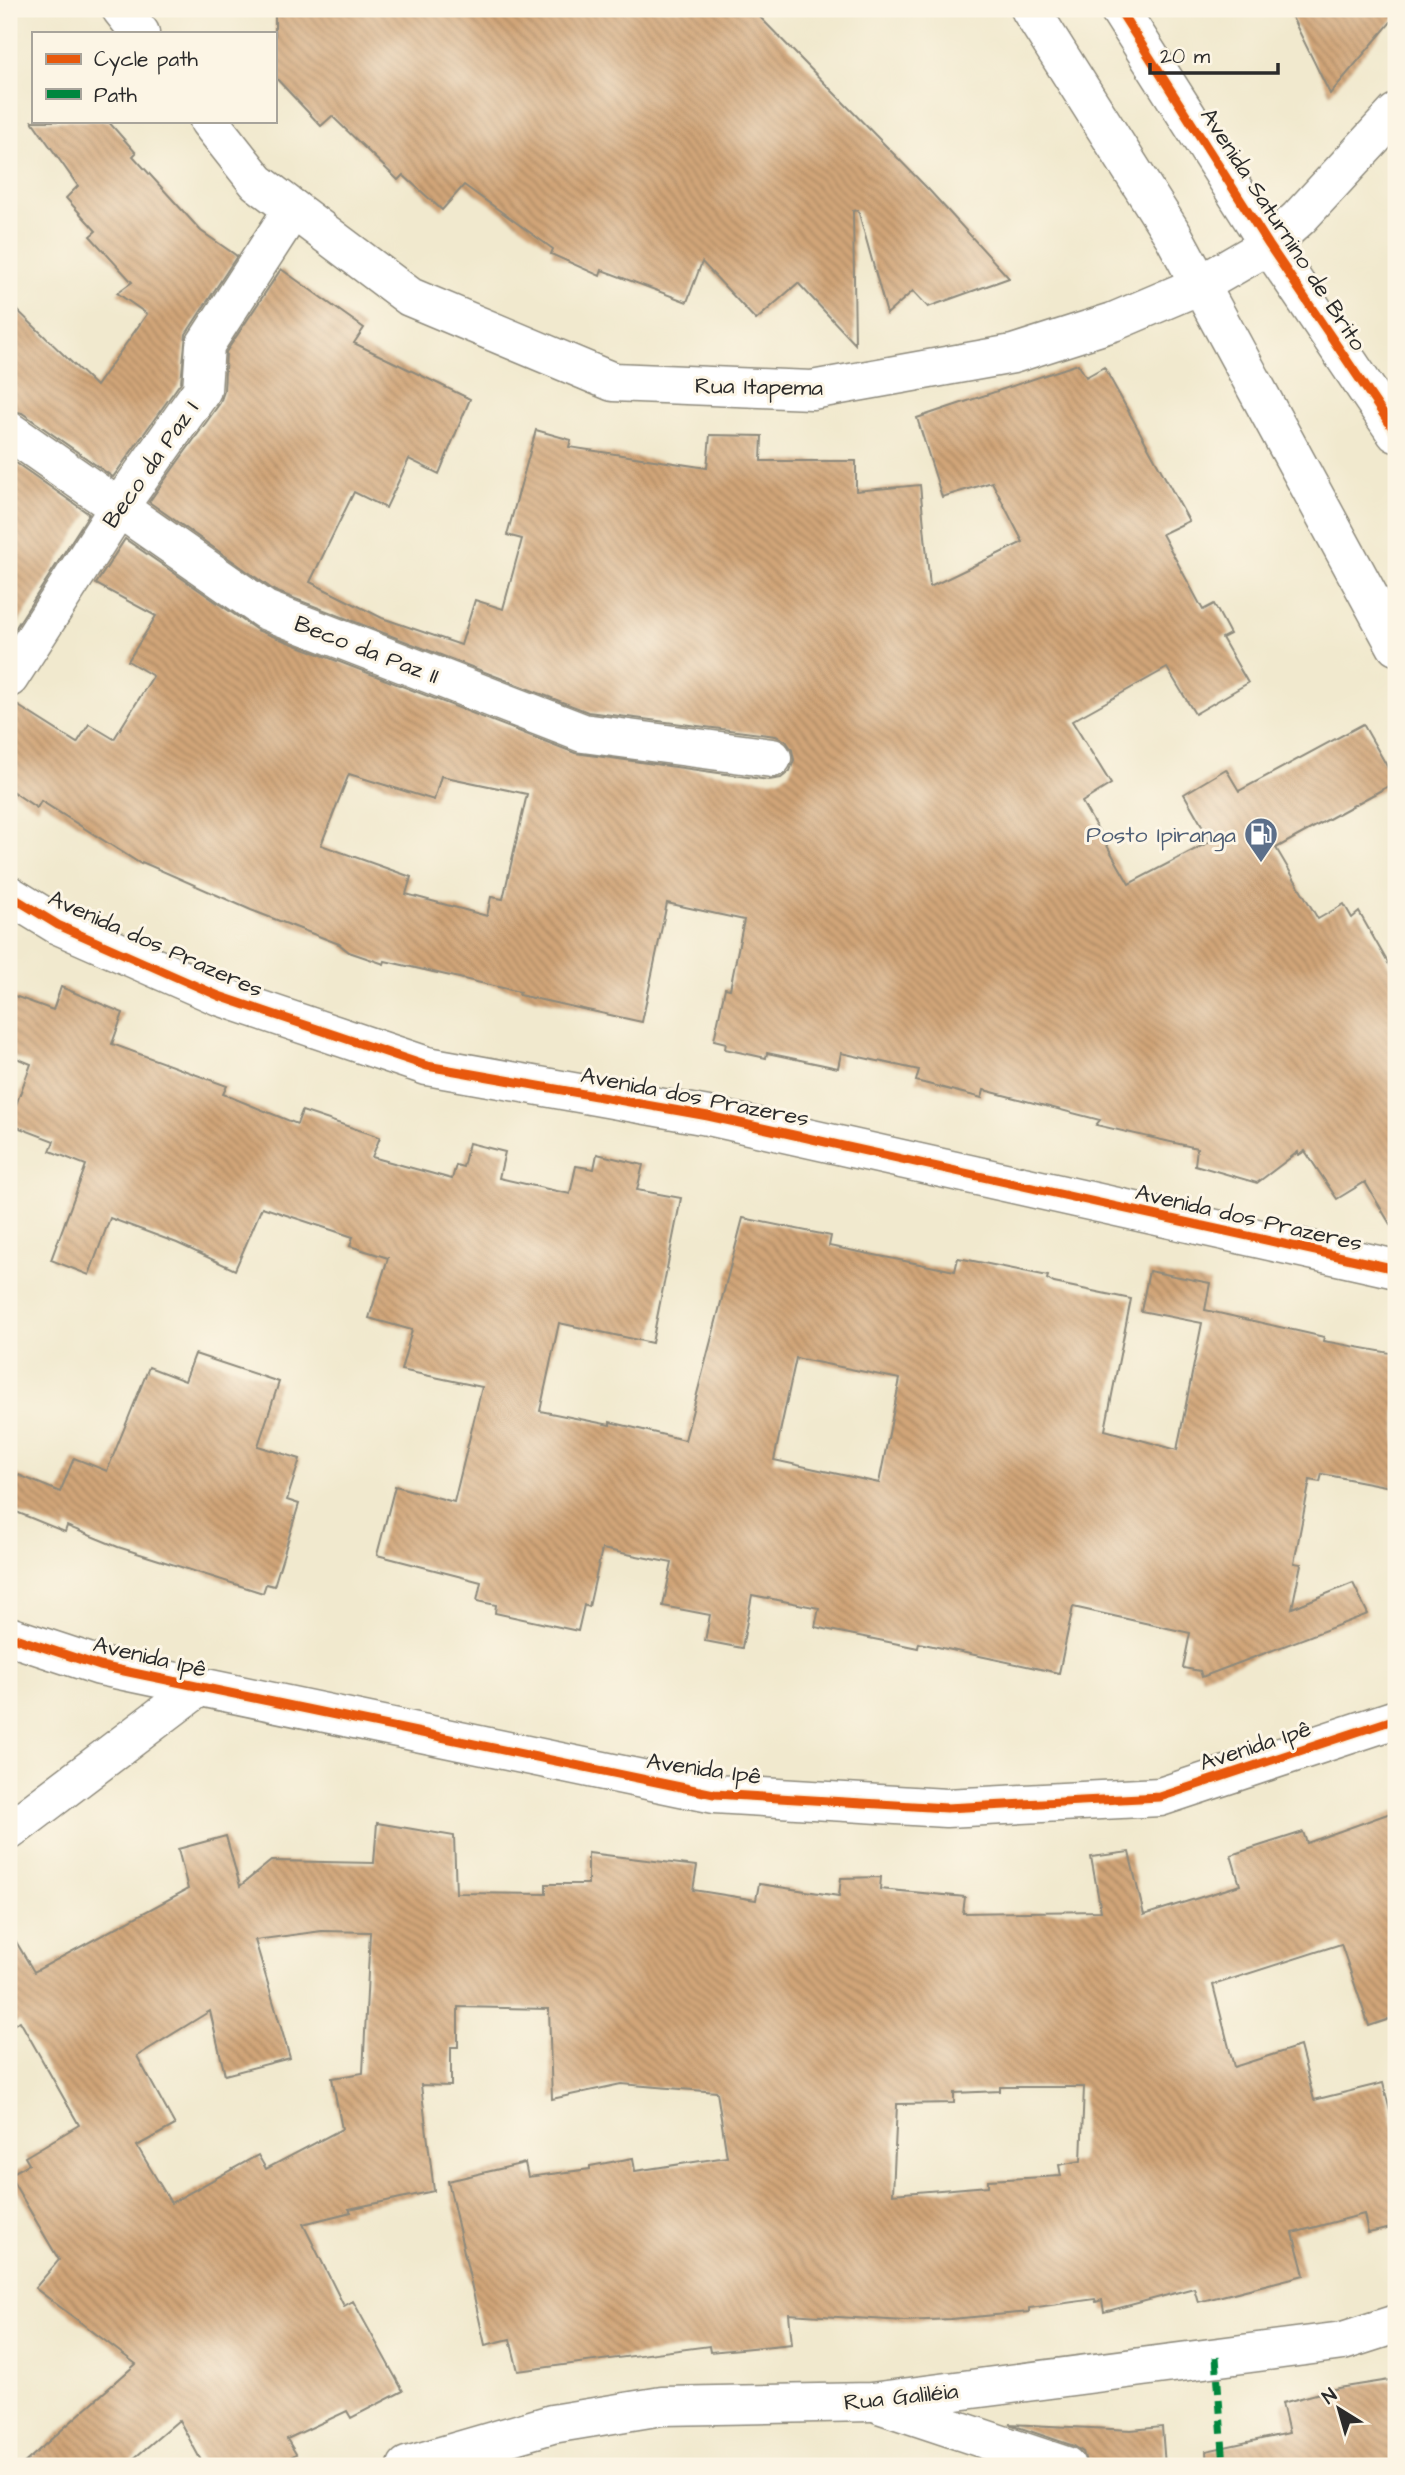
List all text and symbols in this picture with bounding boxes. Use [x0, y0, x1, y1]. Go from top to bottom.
legend [32, 32, 276, 122]
scale bar [1150, 32, 1277, 76]
text: 20 m [1160, 42, 1211, 71]
text: Cycle path [94, 45, 199, 76]
text: Path [94, 81, 138, 110]
street label: Avenida Saturnino de Brito [1192, 102, 1374, 357]
street label: Rua Itapema [695, 370, 824, 404]
street label: Beco da Paz I [95, 395, 207, 535]
street label: Beco da Paz II [290, 608, 443, 692]
fuel station icon: Posto Ipiranga [1242, 815, 1280, 864]
place label: Posto Ipiranga [1086, 819, 1236, 852]
street label: Avenida dos Prazeres [43, 882, 268, 1006]
street label: Avenida dos Prazeres [578, 1059, 812, 1135]
street label: Avenida dos Prazeres [1132, 1176, 1365, 1260]
street label: Avenida Ipê [90, 1628, 210, 1686]
street label: Avenida Ipê [1195, 1713, 1315, 1779]
street label: Avenida Ipê [644, 1745, 763, 1793]
north arrow [1304, 2374, 1374, 2444]
street label: Rua Galiléia [842, 2375, 960, 2419]
text: N [1317, 2382, 1343, 2411]

